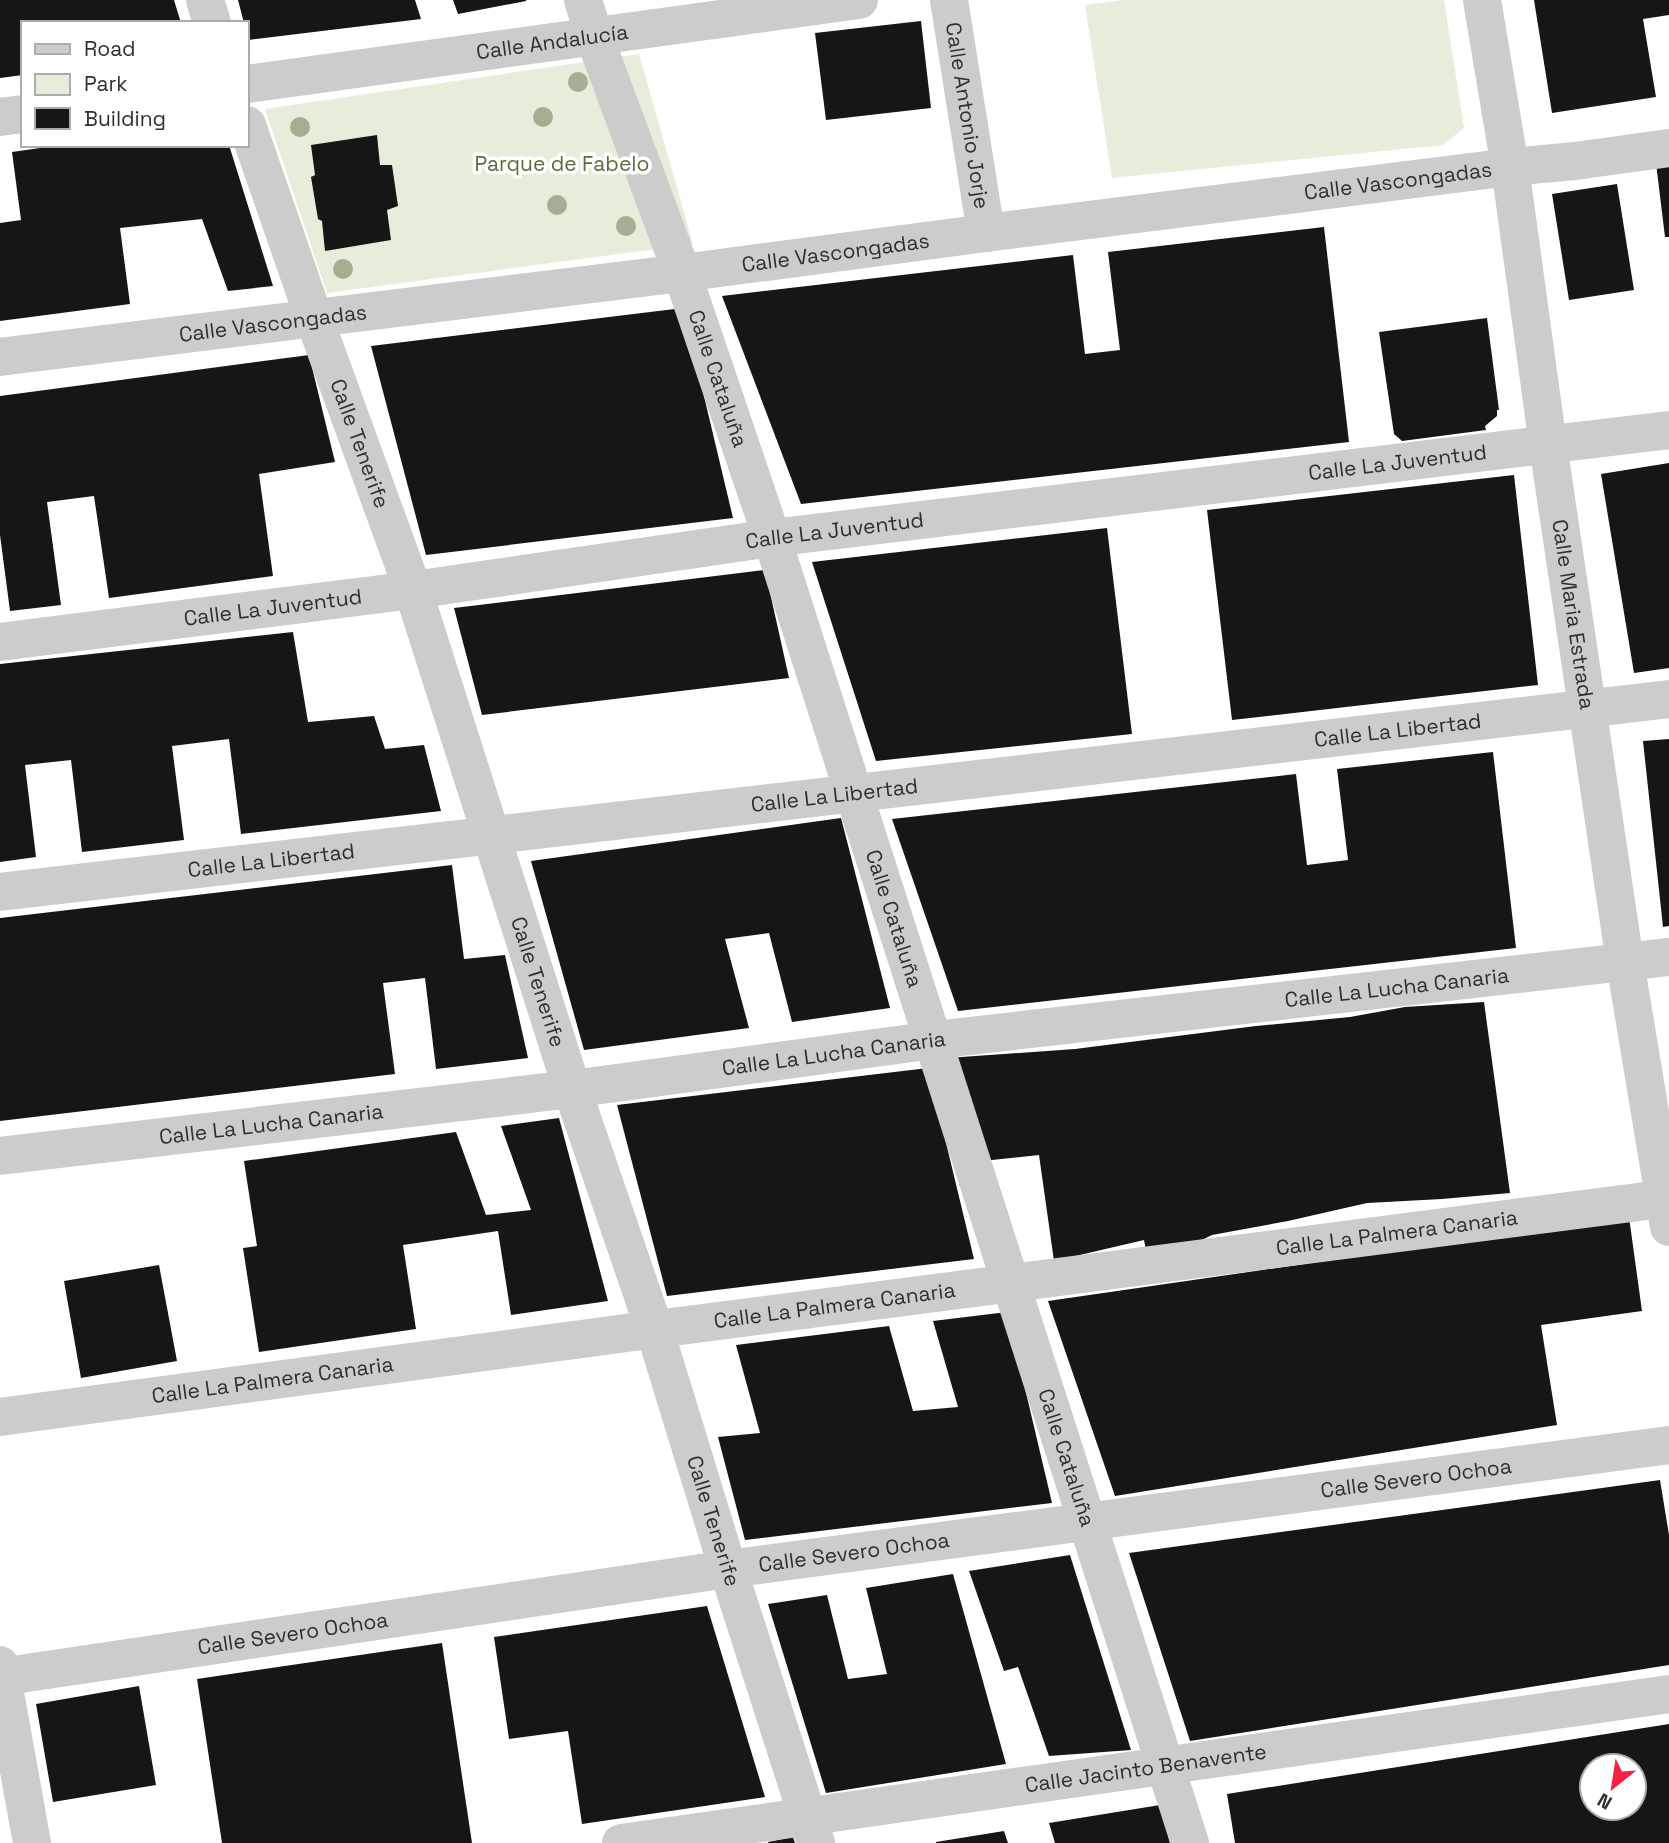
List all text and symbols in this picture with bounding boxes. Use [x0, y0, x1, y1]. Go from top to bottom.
street label: Calle Andalucía [474, 18, 630, 65]
street label: Calle Antonio Jorje [940, 20, 996, 211]
legend [21, 21, 248, 147]
text: Road [84, 35, 136, 62]
text: Park [84, 70, 128, 97]
text: Building [84, 105, 166, 132]
park label: Parque de Fabelo [475, 150, 649, 177]
street label: Calle Vascongadas [1302, 155, 1493, 206]
street label: Calle Vascongadas [740, 227, 931, 278]
street label: Calle Vascongadas [177, 298, 368, 348]
street label: Calle Cataluña [683, 306, 754, 451]
street label: Calle Tenerife [324, 375, 396, 512]
street label: Calle La Juventud [1307, 438, 1488, 486]
street label: Calle La Juventud [744, 506, 925, 555]
street label: Calle Maria Estrada [1546, 517, 1601, 711]
street label: Calle La Juventud [182, 583, 364, 632]
street label: Calle La Libertad [1313, 707, 1483, 753]
street label: Calle La Libertad [749, 772, 919, 818]
street label: Calle La Libertad [186, 837, 356, 883]
street label: Calle Cataluña [860, 846, 929, 991]
street label: Calle Tenerife [505, 913, 572, 1050]
street label: Calle La Lucha Canaria [1283, 961, 1510, 1013]
street label: Calle La Lucha Canaria [720, 1025, 947, 1082]
street label: Calle La Lucha Canaria [158, 1097, 385, 1150]
street label: Calle La Palmera Canaria [1274, 1203, 1519, 1261]
street label: Calle La Palmera Canaria [712, 1276, 957, 1334]
street label: Calle La Palmera Canaria [150, 1350, 395, 1409]
street label: Calle Cataluña [1032, 1385, 1102, 1530]
street label: Calle Tenerife [681, 1452, 747, 1590]
street label: Calle Severo Ochoa [1319, 1452, 1513, 1504]
street label: Calle Severo Ochoa [757, 1526, 951, 1578]
street label: Calle Severo Ochoa [196, 1606, 390, 1661]
street label: Calle Jacinto Benavente [1023, 1737, 1268, 1798]
north arrow [1578, 1752, 1648, 1822]
text: N [1593, 1787, 1617, 1815]

